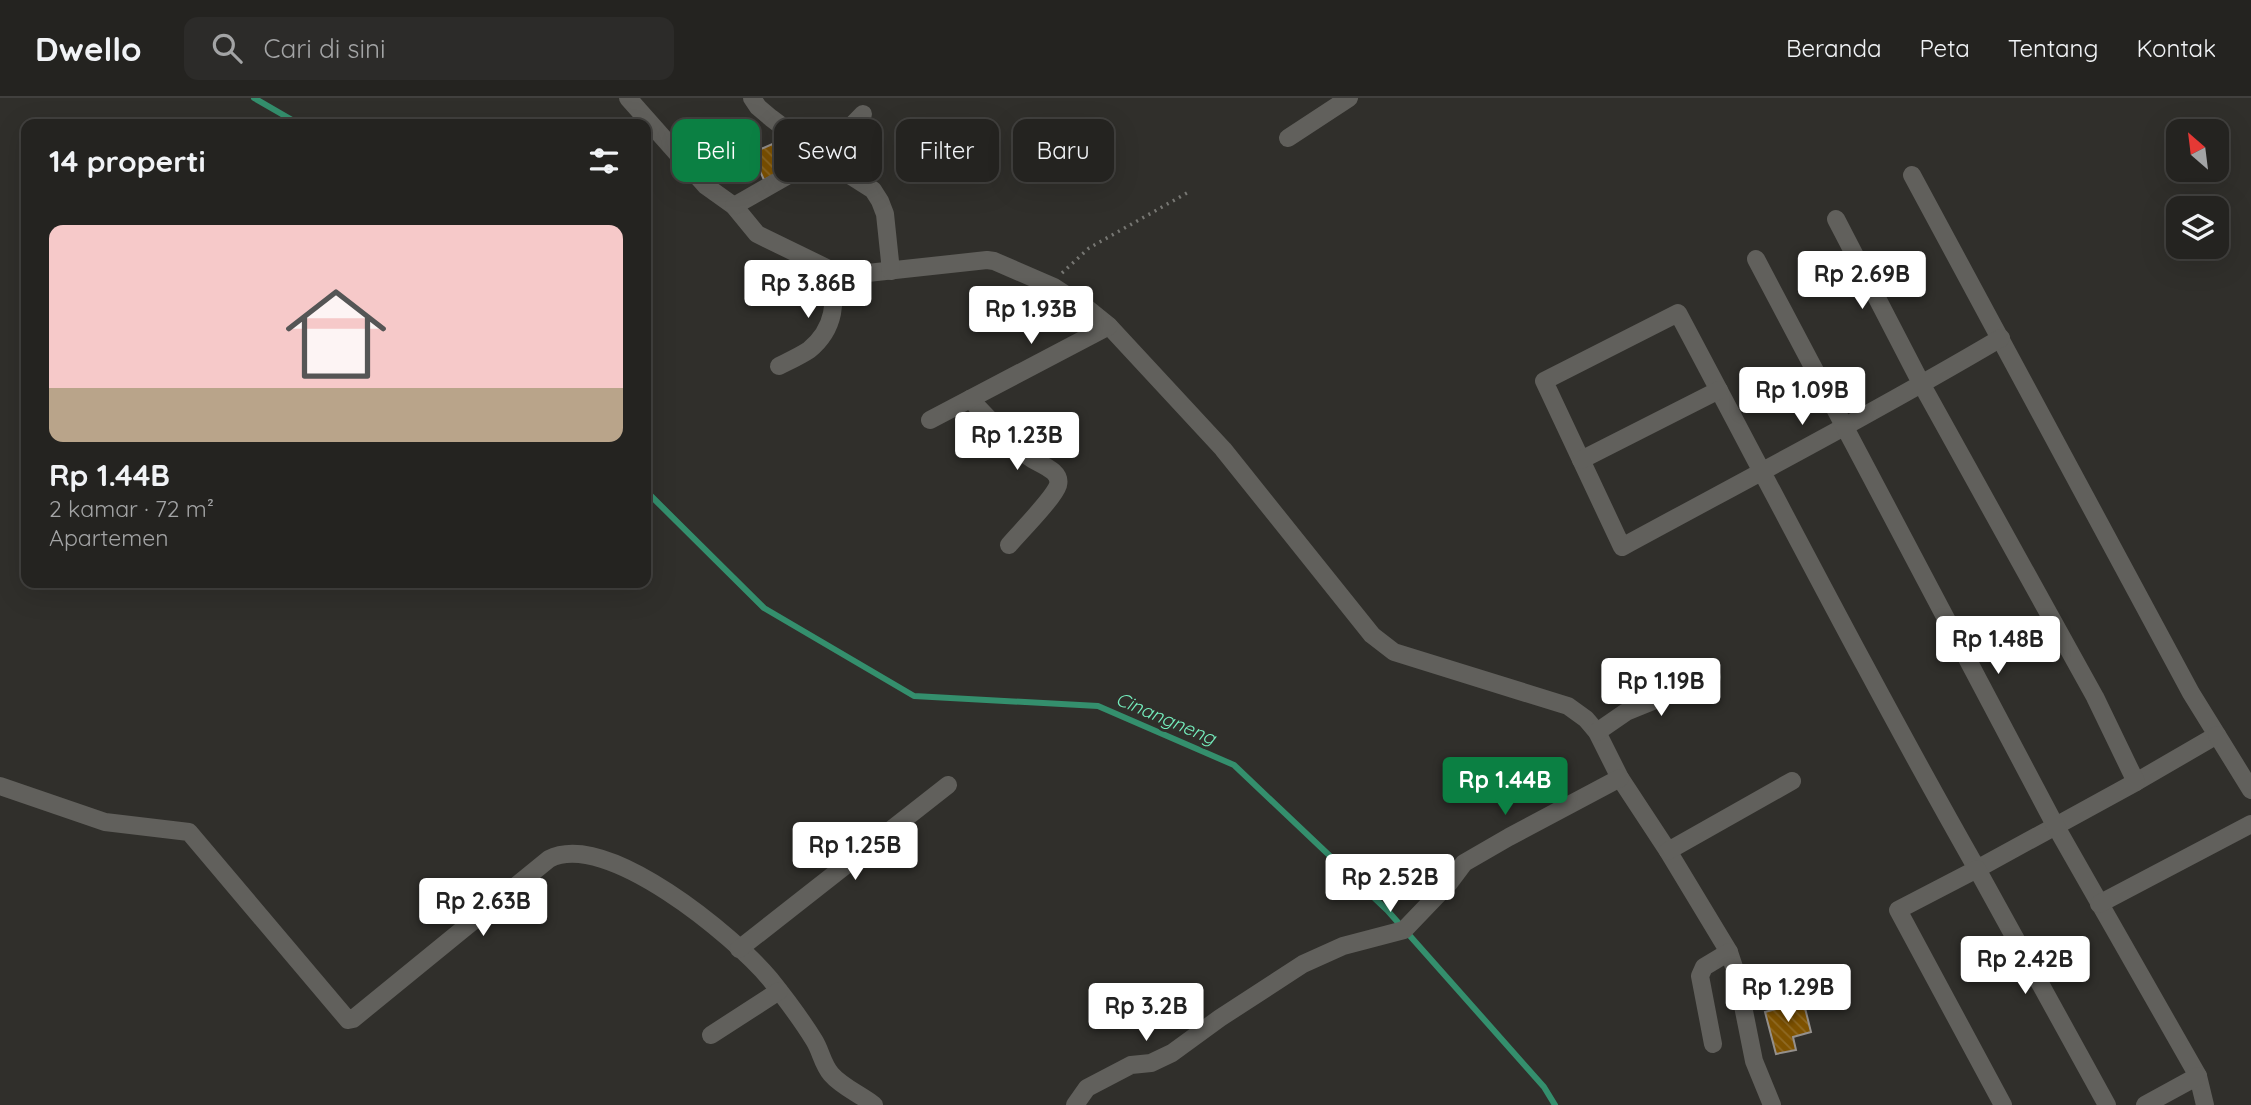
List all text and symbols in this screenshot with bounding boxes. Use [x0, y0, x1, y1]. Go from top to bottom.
search box [184, 17, 674, 80]
text: Dwello [35, 28, 142, 69]
icon: search [208, 29, 246, 67]
text: Cari di sini [264, 32, 386, 65]
text: Beranda [1786, 33, 1882, 63]
text: Peta [1920, 33, 1970, 63]
text: Tentang [2008, 33, 2098, 63]
text: Kontak [2136, 33, 2216, 63]
chip: Beli [672, 119, 760, 182]
chip: Sewa [774, 119, 882, 182]
chip: Filter [896, 119, 999, 182]
chip: Baru [1013, 119, 1114, 182]
north arrow [2166, 119, 2230, 182]
map controls [2166, 119, 2229, 259]
text: 14 properti [49, 142, 206, 180]
icon: filters [585, 142, 623, 180]
button: layers [2166, 196, 2229, 259]
pin: Rp 2.69B [1790, 252, 1934, 311]
text: Rp 2.69B [1814, 259, 1910, 288]
pin: Rp 3.86B [736, 260, 880, 320]
text: Rp 3.86B [760, 268, 856, 297]
icon: home [273, 271, 399, 397]
pin: Rp 1.93B [959, 286, 1103, 346]
text: Rp 1.93B [985, 294, 1077, 323]
pin: Rp 1.09B [1730, 368, 1874, 427]
text: Rp 1.09B [1755, 375, 1849, 404]
pin: Rp 1.23B [945, 412, 1089, 472]
text: Rp 1.23B [971, 420, 1063, 449]
text: Rp 1.44B [49, 456, 170, 494]
text: 2 kamar · 72 m² [49, 494, 214, 523]
text: Apartemen [49, 523, 169, 552]
pin: Rp 1.48B [1926, 616, 2070, 676]
text: Rp 1.48B [1952, 624, 2044, 653]
pin: Rp 1.19B [1589, 658, 1733, 718]
text: Rp 1.19B [1617, 666, 1705, 695]
water label: Cinangneng [1112, 686, 1221, 750]
pin: Rp 1.44B [1433, 758, 1577, 817]
text: Rp 1.44B [1459, 765, 1551, 794]
pin: Rp 1.25B [783, 822, 927, 882]
text: Rp 1.25B [809, 830, 901, 859]
pin: Rp 2.52B [1318, 854, 1462, 914]
text: Rp 2.52B [1342, 862, 1438, 891]
pin: Rp 2.63B [411, 878, 555, 938]
text: Rp 2.63B [435, 886, 531, 915]
pin: Rp 2.42B [1953, 936, 2097, 996]
text: Rp 2.42B [1977, 944, 2073, 973]
pin: Rp 1.29B [1716, 964, 1860, 1024]
text: Rp 1.29B [1742, 972, 1834, 1001]
pin: Rp 3.2B [1081, 984, 1211, 1043]
text: Rp 3.2B [1105, 991, 1187, 1020]

